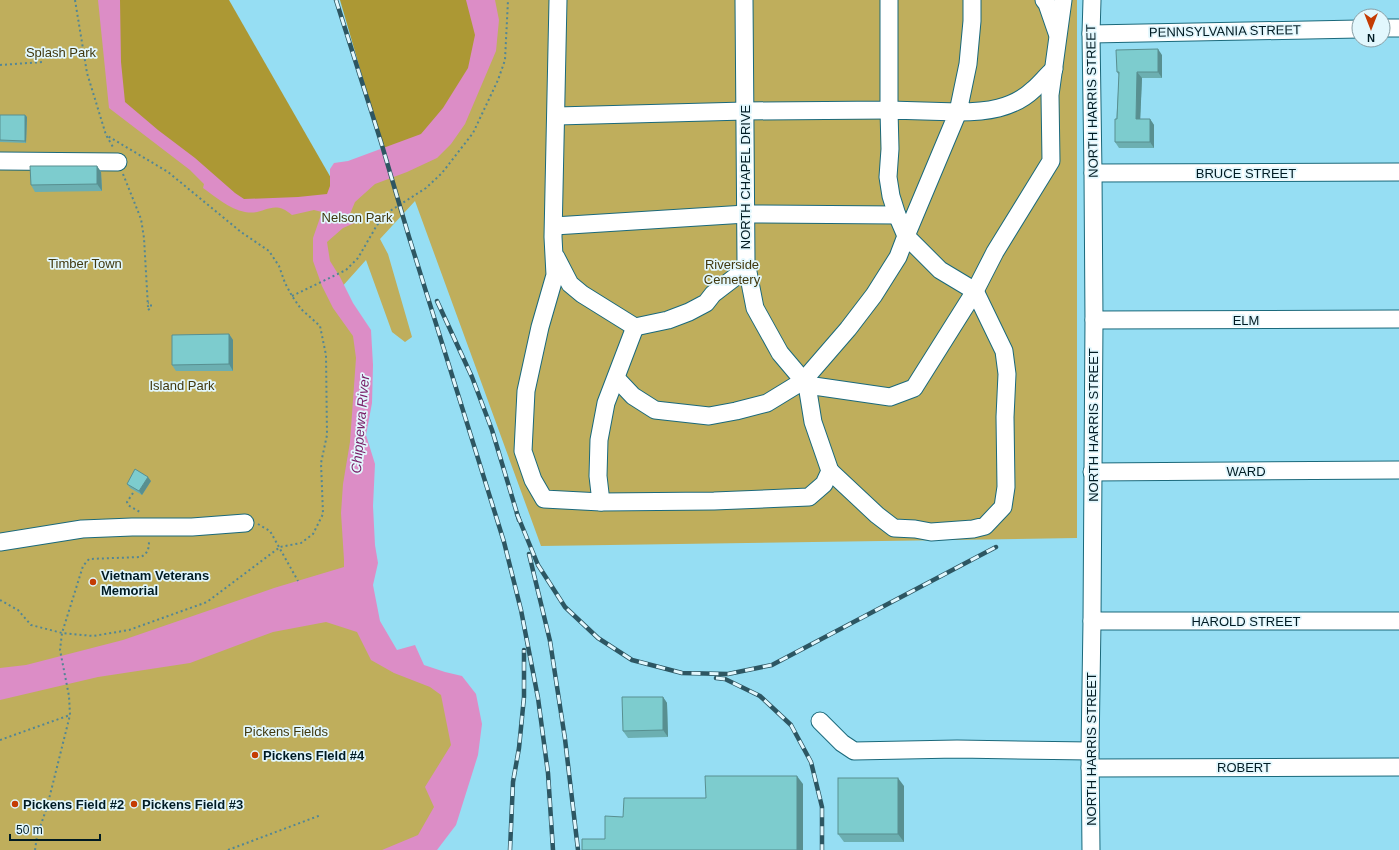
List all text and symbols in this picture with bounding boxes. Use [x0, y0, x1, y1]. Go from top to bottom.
north arrow [1351, 8, 1391, 48]
street label: PENNSYLVANIA STREET [1149, 22, 1301, 40]
street label: NORTH HARRIS STREET [1083, 24, 1101, 178]
text: N [1367, 32, 1375, 44]
park label: Splash Park [26, 45, 97, 60]
street label: NORTH CHAPEL DRIVE [738, 104, 753, 249]
street label: BRUCE STREET [1196, 166, 1296, 181]
park label: Nelson Park [322, 210, 393, 225]
park label: Timber Town [48, 256, 122, 271]
park label: Riverside Cemetery [704, 257, 761, 287]
street label: ELM [1233, 313, 1259, 328]
street label: NORTH HARRIS STREET [1086, 348, 1101, 502]
water label: Chippewa River [348, 373, 372, 474]
park label: Island Park [149, 378, 215, 393]
street label: WARD [1226, 464, 1266, 479]
place label: Vietnam Veterans Memorial [101, 568, 209, 598]
marker: Vietnam Veterans Memorial [88, 577, 98, 587]
street label: HAROLD STREET [1191, 614, 1301, 629]
street label: NORTH HARRIS STREET [1084, 672, 1099, 826]
park label: Pickens Fields [244, 724, 328, 739]
place label: Pickens FIeld #4 [263, 748, 365, 763]
marker: Pickens FIeld #4 [250, 750, 260, 760]
street label: ROBERT [1217, 760, 1271, 775]
place label: Pickens Field #2 [23, 797, 124, 812]
place label: Pickens Field #3 [142, 797, 243, 812]
marker: Pickens Field #2 [10, 799, 20, 809]
marker: Pickens Field #3 [129, 799, 139, 809]
scale bar [10, 816, 100, 842]
text: 50 m [16, 823, 43, 837]

